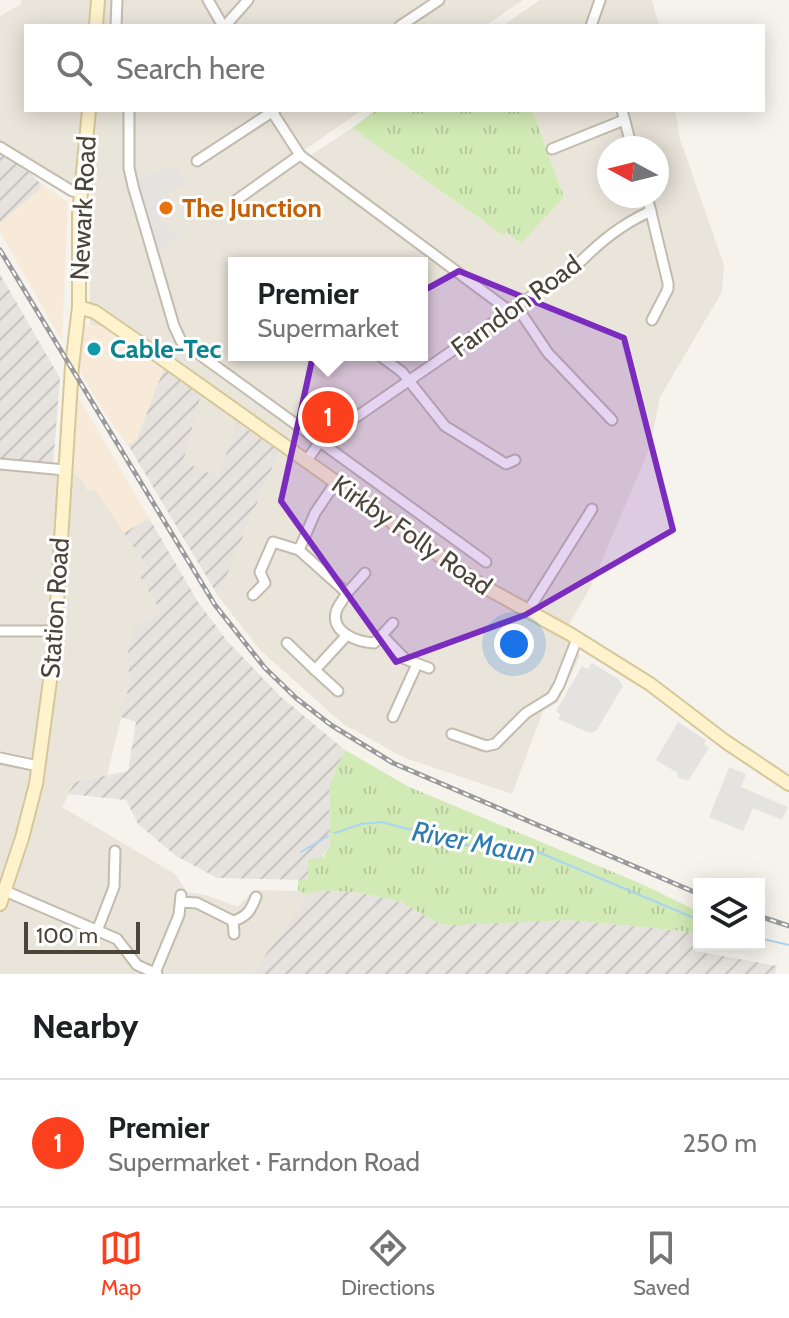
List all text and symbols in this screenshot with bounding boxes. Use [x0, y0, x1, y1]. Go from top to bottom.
search box [24, 24, 765, 112]
icon: search [52, 46, 96, 90]
text: Search here [116, 50, 265, 87]
street label: Newark Road [63, 135, 103, 281]
north arrow [597, 136, 669, 208]
place label: The Junction [182, 192, 322, 224]
marker: The Junction [157, 199, 175, 217]
street label: Farndon Road [445, 248, 587, 364]
popup [228, 257, 428, 361]
text: Premier [257, 275, 359, 312]
text: Supermarket [257, 312, 399, 344]
place label: Cable-Tec [110, 333, 222, 365]
marker: Cable-Tec [85, 340, 103, 358]
pin: 1 [302, 387, 354, 447]
street label: Kirkby Folly Road [326, 468, 498, 602]
street label: Station Road [34, 536, 76, 680]
your location [494, 624, 534, 664]
water label: River Maun [409, 813, 539, 871]
map controls [693, 878, 765, 950]
button: layers [693, 878, 765, 950]
scale bar [24, 918, 140, 954]
text: 100 m [36, 922, 98, 949]
text: Nearby [32, 1005, 139, 1047]
text: Premier [108, 1109, 209, 1146]
text: 1 [53, 1127, 63, 1159]
text: 250 m [683, 1127, 757, 1159]
text: Supermarket · Farndon Road [108, 1146, 420, 1178]
tab: Map [99, 1226, 143, 1301]
tab: Directions [341, 1226, 435, 1301]
tab: Saved [633, 1226, 690, 1301]

